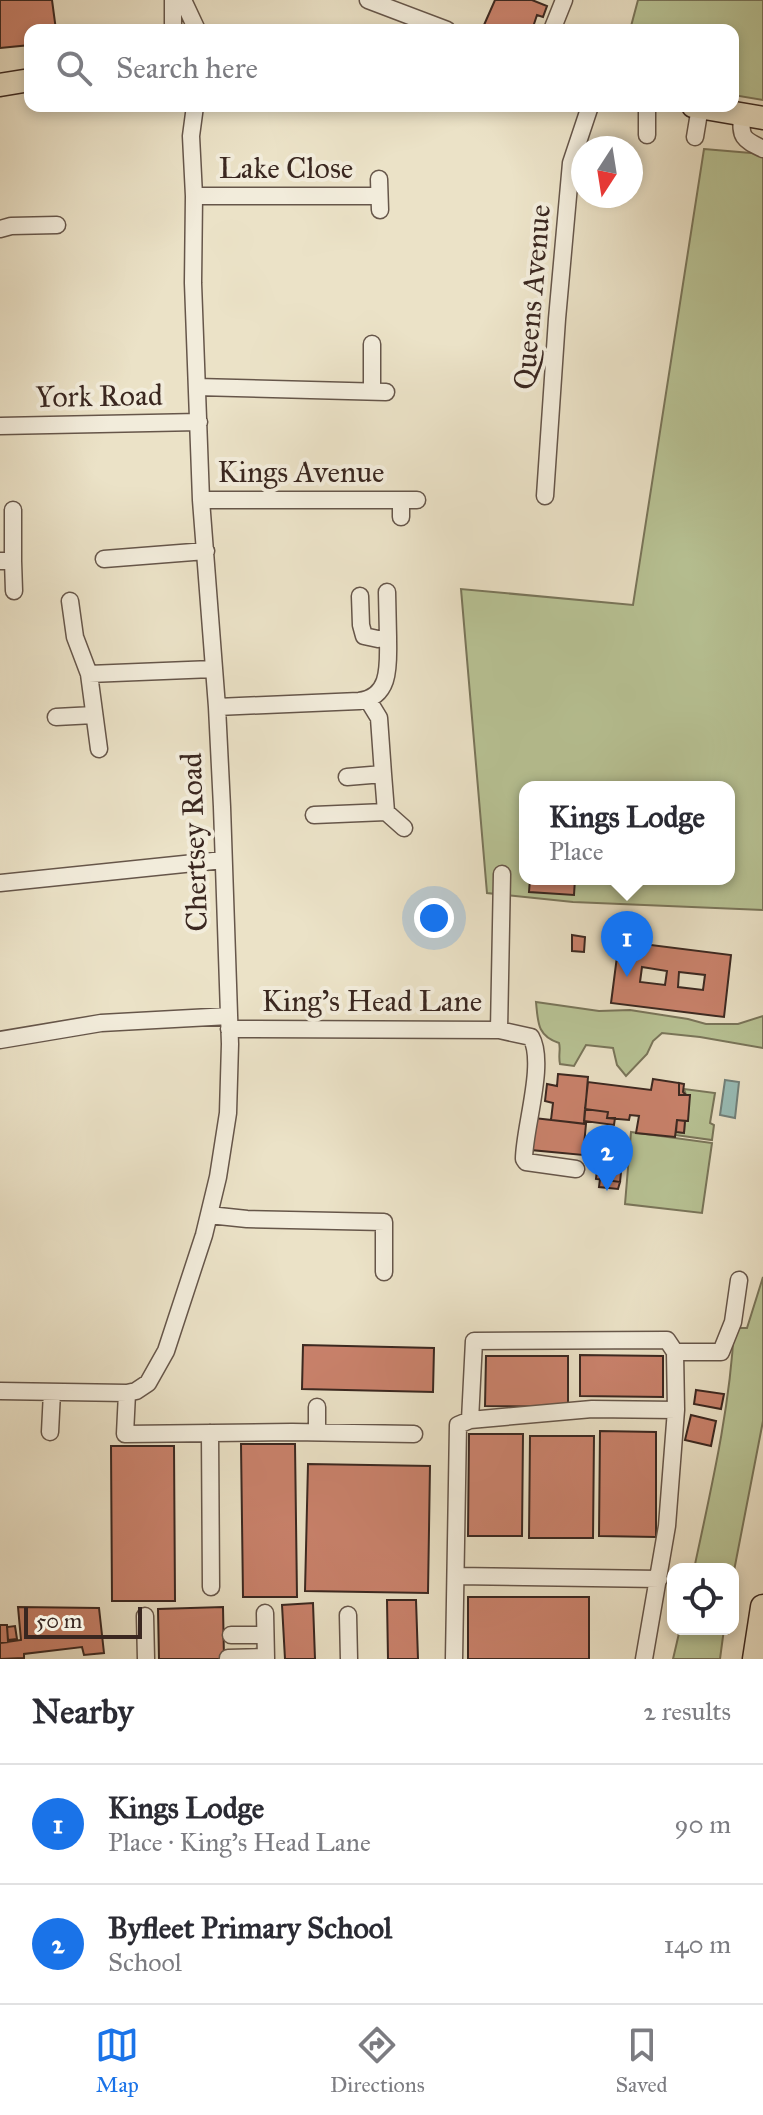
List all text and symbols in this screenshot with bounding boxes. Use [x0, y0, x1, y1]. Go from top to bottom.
search box [24, 24, 739, 112]
icon: search [52, 46, 96, 90]
text: Search here [116, 50, 258, 86]
north arrow [571, 136, 643, 208]
street label: Lake Close [219, 150, 353, 186]
street label: Queens Avenue [506, 203, 558, 391]
street label: York Road [35, 377, 163, 415]
street label: Kings Avenue [217, 454, 385, 490]
street label: Chertsey Road [173, 752, 215, 932]
popup [519, 781, 735, 885]
text: Kings Lodge [549, 799, 705, 835]
text: Place [549, 835, 604, 867]
your location [414, 898, 454, 938]
pin: 1 [601, 911, 653, 977]
street label: King's Head Lane [262, 983, 482, 1019]
pin: 2 [581, 1125, 633, 1191]
map controls [667, 1563, 739, 1635]
button: locate [667, 1563, 739, 1635]
scale bar [24, 1603, 142, 1639]
text: 50 m [36, 1607, 82, 1634]
text: Nearby [32, 1691, 134, 1732]
text: 2 results [643, 1695, 731, 1727]
text: Kings Lodge [108, 1790, 264, 1826]
text: 1 [53, 1808, 63, 1840]
text: 90 m [674, 1808, 731, 1840]
text: Place · King's Head Lane [108, 1826, 371, 1858]
text: Byfleet Primary School [108, 1910, 392, 1946]
text: 2 [52, 1928, 64, 1960]
text: 140 m [664, 1928, 731, 1960]
text: School [108, 1946, 182, 1978]
tab: Map [95, 2023, 139, 2098]
tab: Directions [330, 2023, 425, 2098]
tab: Saved [615, 2023, 668, 2098]

